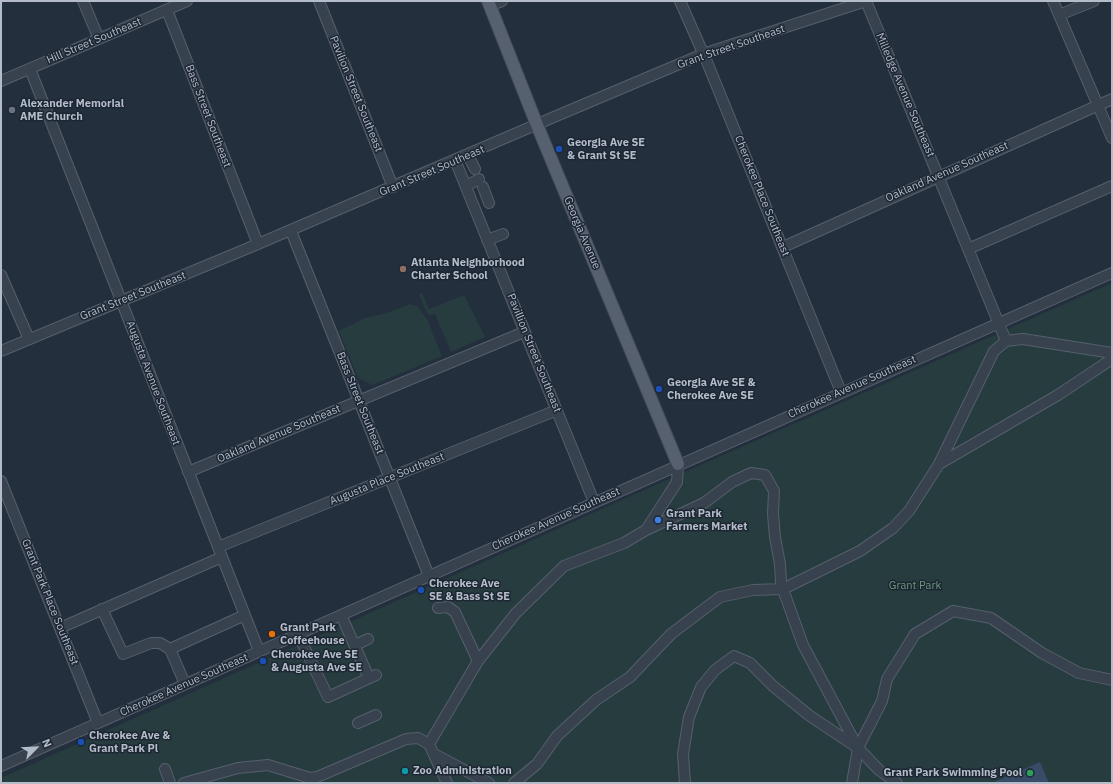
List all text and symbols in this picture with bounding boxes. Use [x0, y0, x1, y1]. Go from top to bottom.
street label: Hill Street Southeast [45, 15, 143, 67]
street label: Grant Street Southeast [675, 22, 787, 72]
street label: Milledge Avenue Southeast [873, 31, 937, 159]
street label: Pavilion Street Southeast [327, 34, 385, 154]
street label: Bass Street Southeast [182, 63, 234, 169]
place label: Alexander Memorial AME Church [20, 97, 124, 123]
marker: Alexander Memorial AME Church [7, 105, 17, 115]
street label: Cherokee Place Southeast [732, 134, 792, 258]
place label: Georgia Ave SE & Grant St SE [567, 136, 645, 162]
street label: Oakland Avenue Southeast [884, 139, 1010, 205]
street label: Grant Street Southeast [377, 143, 487, 199]
marker: Georgia Ave SE & Grant St SE [554, 144, 564, 154]
street label: Georgia Avenue [561, 195, 603, 271]
place label: Atlanta Neighborhood Charter School [411, 256, 525, 282]
marker: Atlanta Neighborhood Charter School [398, 264, 408, 274]
street label: Grant Street Southeast [78, 269, 188, 323]
street label: Pavillion Street Southeast [504, 292, 564, 414]
street label: Augusta Avenue Southeast [123, 319, 183, 447]
street label: Bass Street Southeast [333, 350, 387, 456]
street label: Cherokee Avenue Southeast [786, 353, 918, 421]
place label: Georgia Ave SE & Cherokee Ave SE [667, 376, 756, 402]
marker: Georgia Ave SE & Cherokee Ave SE [654, 384, 664, 394]
street label: Oakland Avenue Southeast [215, 402, 343, 466]
street label: Augusta Place Southeast [328, 450, 446, 508]
street label: Cherokee Avenue Southeast [490, 485, 622, 553]
place label: Grant Park Farmers Market [666, 507, 747, 533]
marker: Grant Park Farmers Market [653, 515, 663, 525]
street label: Grant Park Place Southeast [19, 537, 81, 667]
place label: Cherokee Ave SE & Bass St SE [429, 577, 510, 603]
park label: Grant Park [889, 579, 941, 593]
marker: Cherokee Ave SE & Bass St SE [416, 585, 426, 595]
place label: Grant Park Coffeehouse [280, 621, 345, 647]
marker: Grant Park Coffeehouse [267, 629, 277, 639]
place label: Cherokee Ave SE & Augusta Ave SE [271, 648, 362, 674]
street label: Cherokee Avenue Southeast [118, 651, 250, 719]
marker: Cherokee Ave SE & Augusta Ave SE [258, 656, 268, 666]
north arrow [16, 728, 56, 768]
place label: Cherokee Ave & Grant Park Pl [89, 729, 170, 755]
text: N [39, 737, 55, 750]
marker: Cherokee Ave & Grant Park Pl [76, 737, 86, 747]
place label: Zoo Administration [413, 764, 512, 778]
marker: Zoo Administration [400, 766, 410, 776]
place label: Grant Park Swimming Pool [883, 766, 1022, 780]
marker: Grant Park Swimming Pool [1025, 768, 1035, 778]

